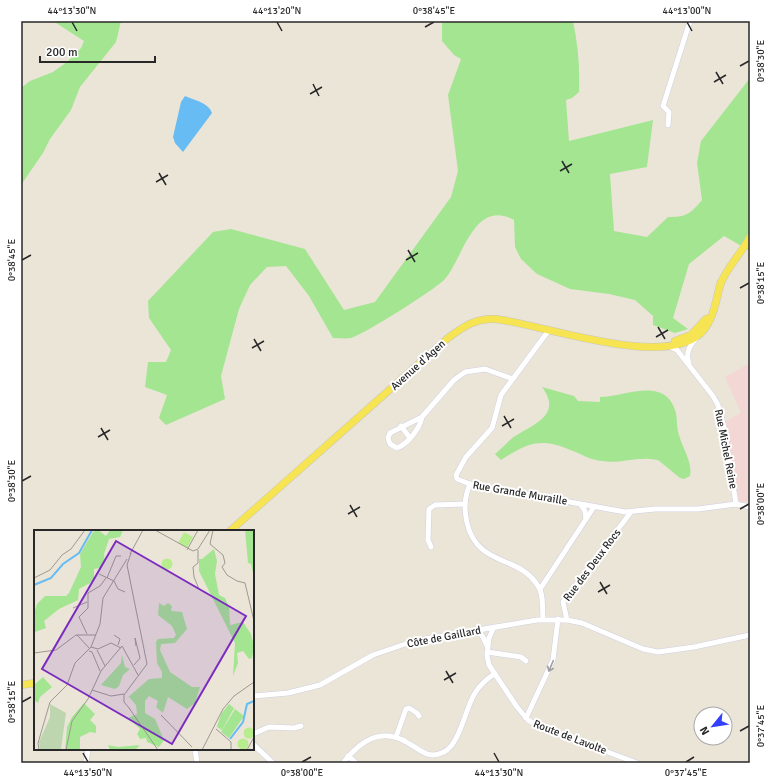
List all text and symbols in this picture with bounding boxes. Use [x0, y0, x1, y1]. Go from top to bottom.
text: 44°13'30"N [48, 5, 96, 17]
text: 44°13'20"N [253, 5, 301, 17]
text: 0°38'45"E [413, 5, 455, 17]
text: 44°13'00"N [663, 5, 711, 17]
scale bar [40, 38, 155, 64]
text: 0°38'30"E [755, 40, 767, 82]
text: 200 m [46, 45, 78, 60]
text: 0°38'45"E [6, 239, 18, 281]
text: 0°38'15"E [755, 262, 767, 304]
street label: Avenue d'Agen [388, 337, 448, 393]
street label: Rue Michel Reine [712, 408, 740, 490]
text: 0°38'30"E [6, 460, 18, 502]
street label: Rue Grande Muraille [472, 478, 568, 508]
text: 0°38'00"E [755, 483, 767, 525]
street label: Rue des Deux Rocs [561, 526, 624, 604]
inset map [34, 530, 254, 750]
street label: Côte de Gaillard [406, 623, 482, 651]
one-way arrow [546, 659, 554, 671]
text: 0°38'15"E [6, 681, 18, 723]
text: 0°37'45"E [755, 705, 767, 747]
north arrow [693, 706, 733, 746]
street label: Route de Lavolte [531, 717, 609, 757]
text: N [697, 724, 712, 737]
text: 44°13'50"N [64, 767, 112, 779]
text: 0°38'00"E [281, 767, 323, 779]
text: 44°13'30"N [475, 767, 523, 779]
text: 0°37'45"E [665, 767, 707, 779]

